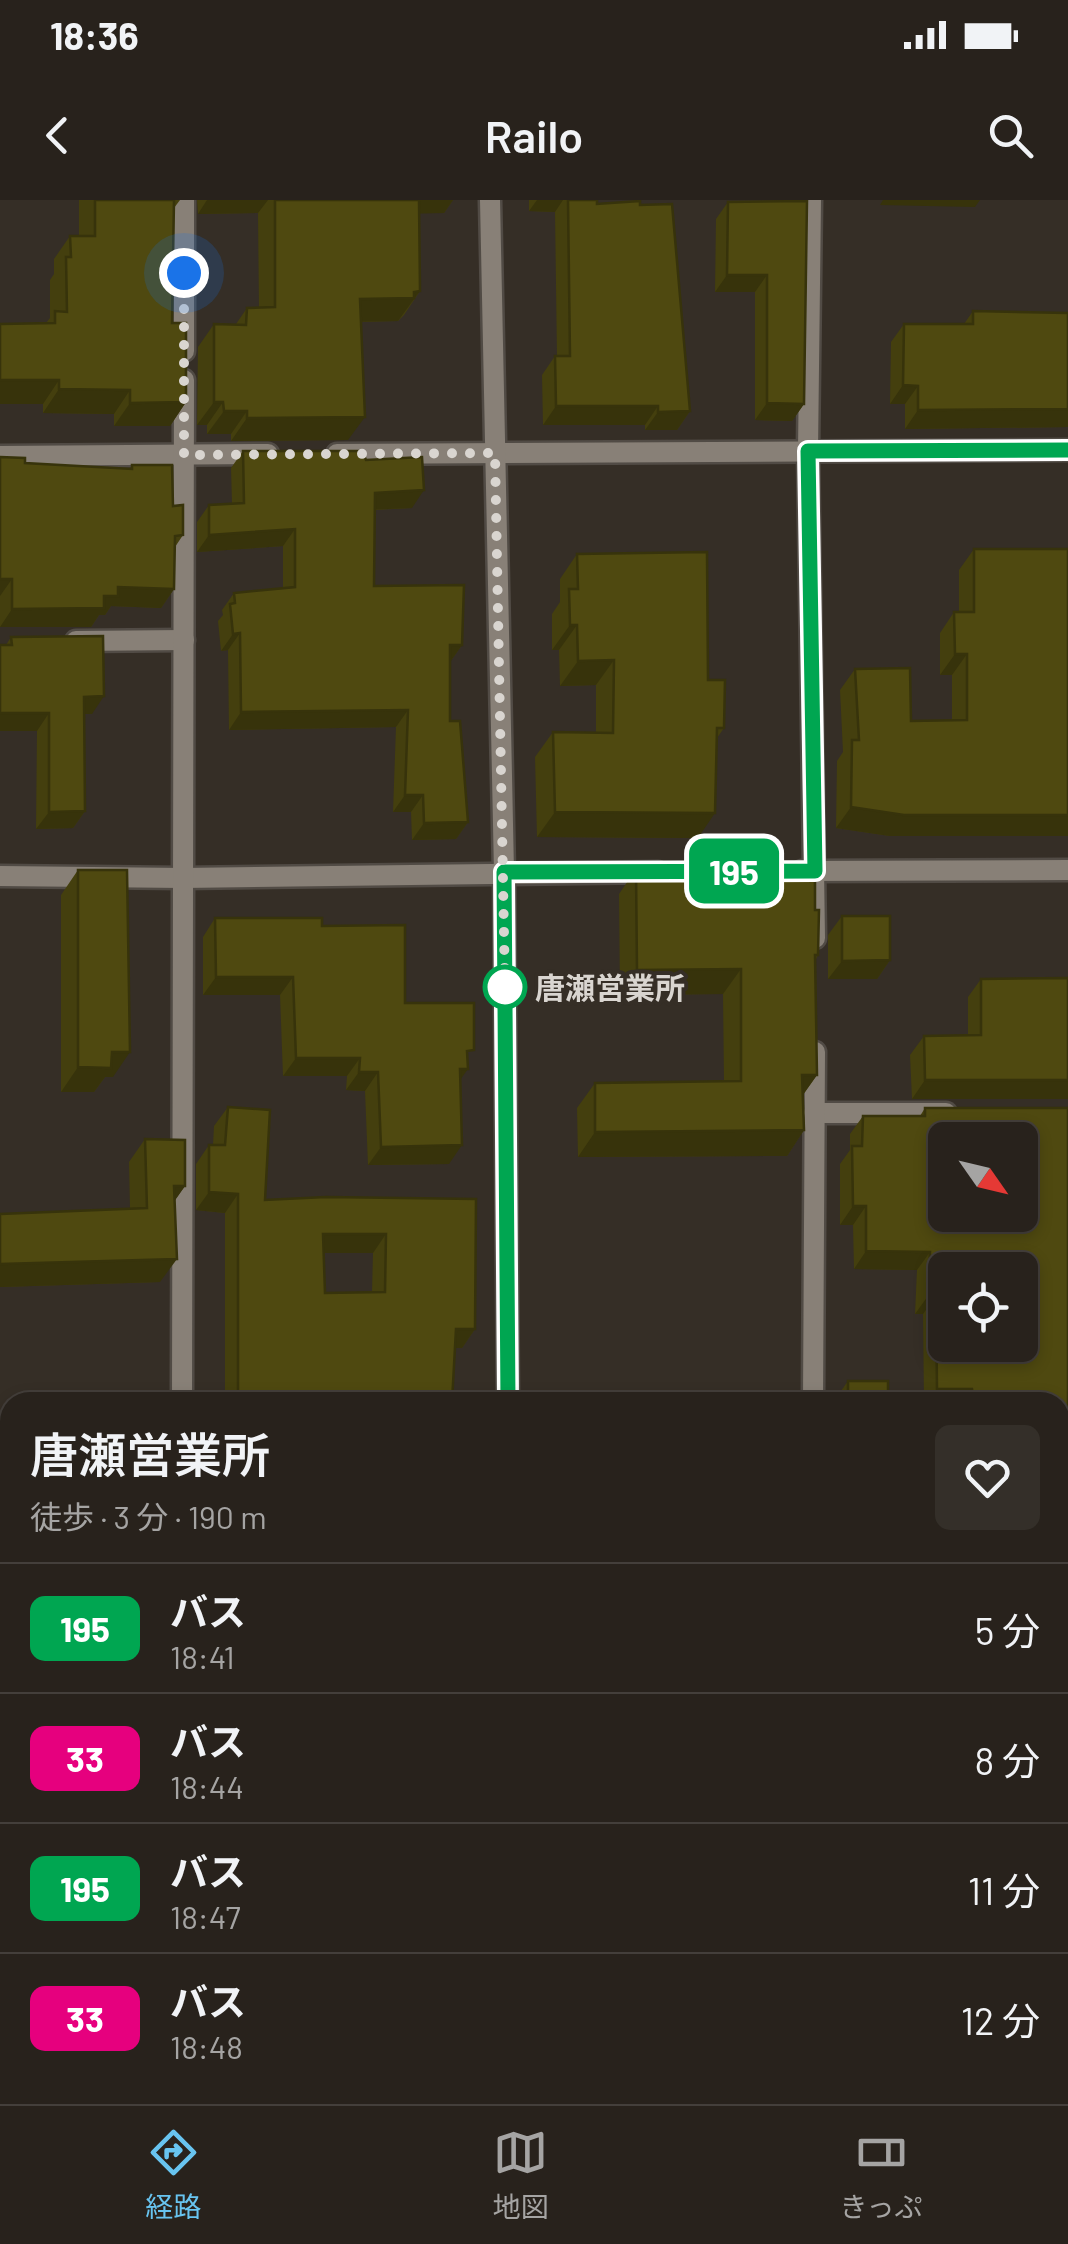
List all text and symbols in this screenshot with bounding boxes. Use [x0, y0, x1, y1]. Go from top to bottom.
text: 18:36 [50, 12, 139, 58]
icon: back [30, 108, 85, 163]
text: Railo [485, 108, 583, 162]
icon: search [983, 108, 1038, 163]
your location [159, 248, 209, 298]
line badge: 195 [676, 838, 792, 904]
text: 195 [709, 850, 759, 892]
marker: 唐瀬営業所 [484, 966, 526, 1008]
place label: 唐瀬営業所 [535, 969, 685, 1005]
north arrow [928, 1122, 1038, 1232]
map controls [928, 1122, 1038, 1362]
button: locate [928, 1252, 1038, 1362]
text: 唐瀬営業所 [30, 1425, 270, 1483]
button: heart [935, 1425, 1040, 1530]
text: 徒歩 · 3 分 · 190 m [30, 1497, 267, 1535]
text: バス [170, 1588, 246, 1634]
text: 195 [60, 1607, 110, 1649]
text: 5 分 [975, 1607, 1040, 1653]
text: 18:41 [170, 1637, 235, 1675]
text: バス [170, 1718, 246, 1764]
text: 33 [66, 1737, 104, 1779]
text: 8 分 [975, 1737, 1040, 1783]
text: 18:44 [170, 1767, 244, 1805]
text: バス [170, 1848, 246, 1894]
text: 195 [60, 1867, 110, 1909]
text: 11 分 [968, 1867, 1040, 1913]
text: 18:47 [170, 1897, 241, 1935]
text: バス [170, 1978, 246, 2024]
text: 33 [66, 1997, 104, 2039]
text: 12 分 [961, 1997, 1040, 2043]
text: 18:48 [170, 2027, 243, 2065]
tab: 経路 [146, 2125, 202, 2225]
tab: 地図 [493, 2125, 549, 2225]
tab: きっぷ [840, 2125, 922, 2225]

